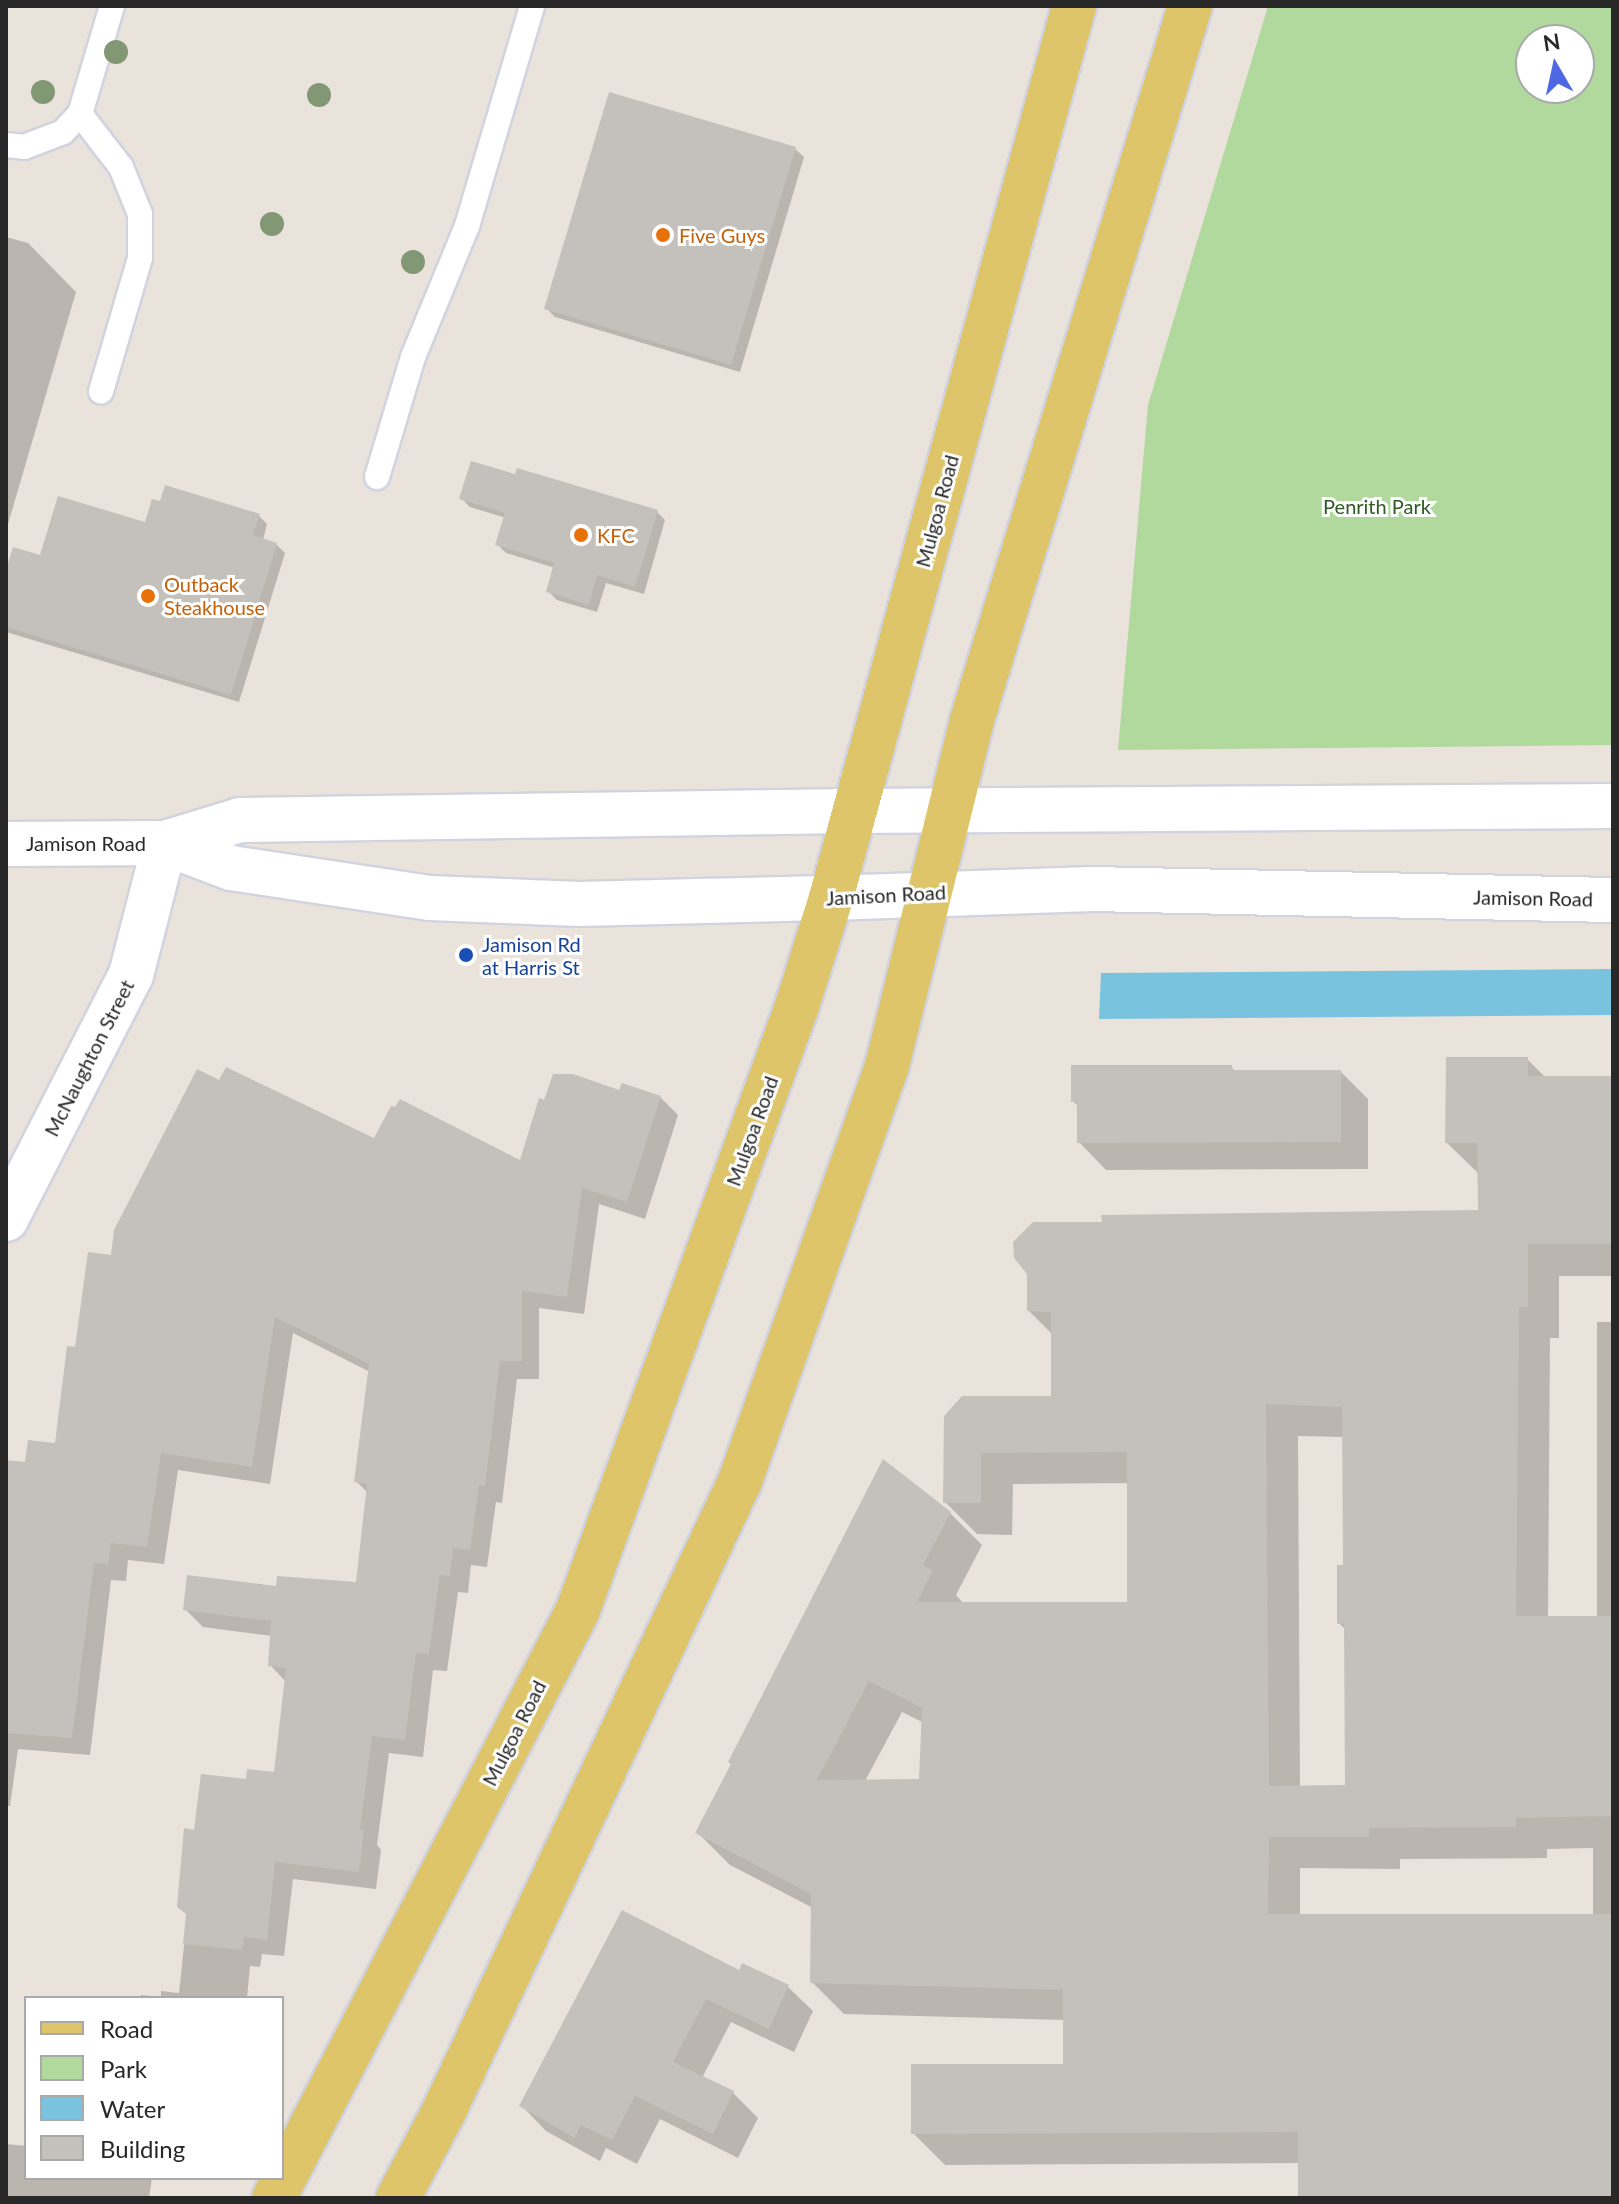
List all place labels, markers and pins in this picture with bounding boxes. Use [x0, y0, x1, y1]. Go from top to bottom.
place label: Five Guys [679, 223, 765, 247]
marker: Five Guys [654, 226, 672, 244]
place label: KFC [597, 523, 635, 547]
marker: KFC [572, 526, 590, 544]
place label: Outback Steakhouse [164, 572, 265, 619]
marker: Outback Steakhouse [139, 587, 157, 605]
place label: Jamison Rd at Harris St [482, 932, 581, 979]
marker: Jamison Rd at Harris St [457, 946, 475, 964]

